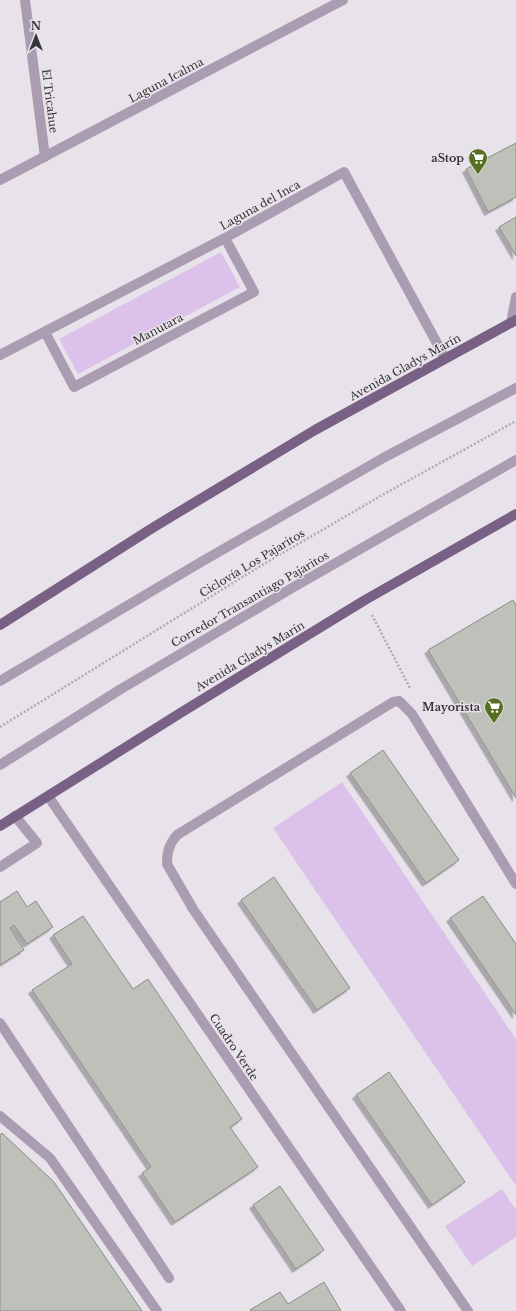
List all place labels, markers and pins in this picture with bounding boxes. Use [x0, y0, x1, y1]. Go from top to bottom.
supermarket icon: aStop [467, 147, 489, 175]
place label: aStop [431, 151, 464, 165]
supermarket icon: Mayorista [483, 696, 505, 724]
place label: Mayorista [422, 700, 481, 714]

